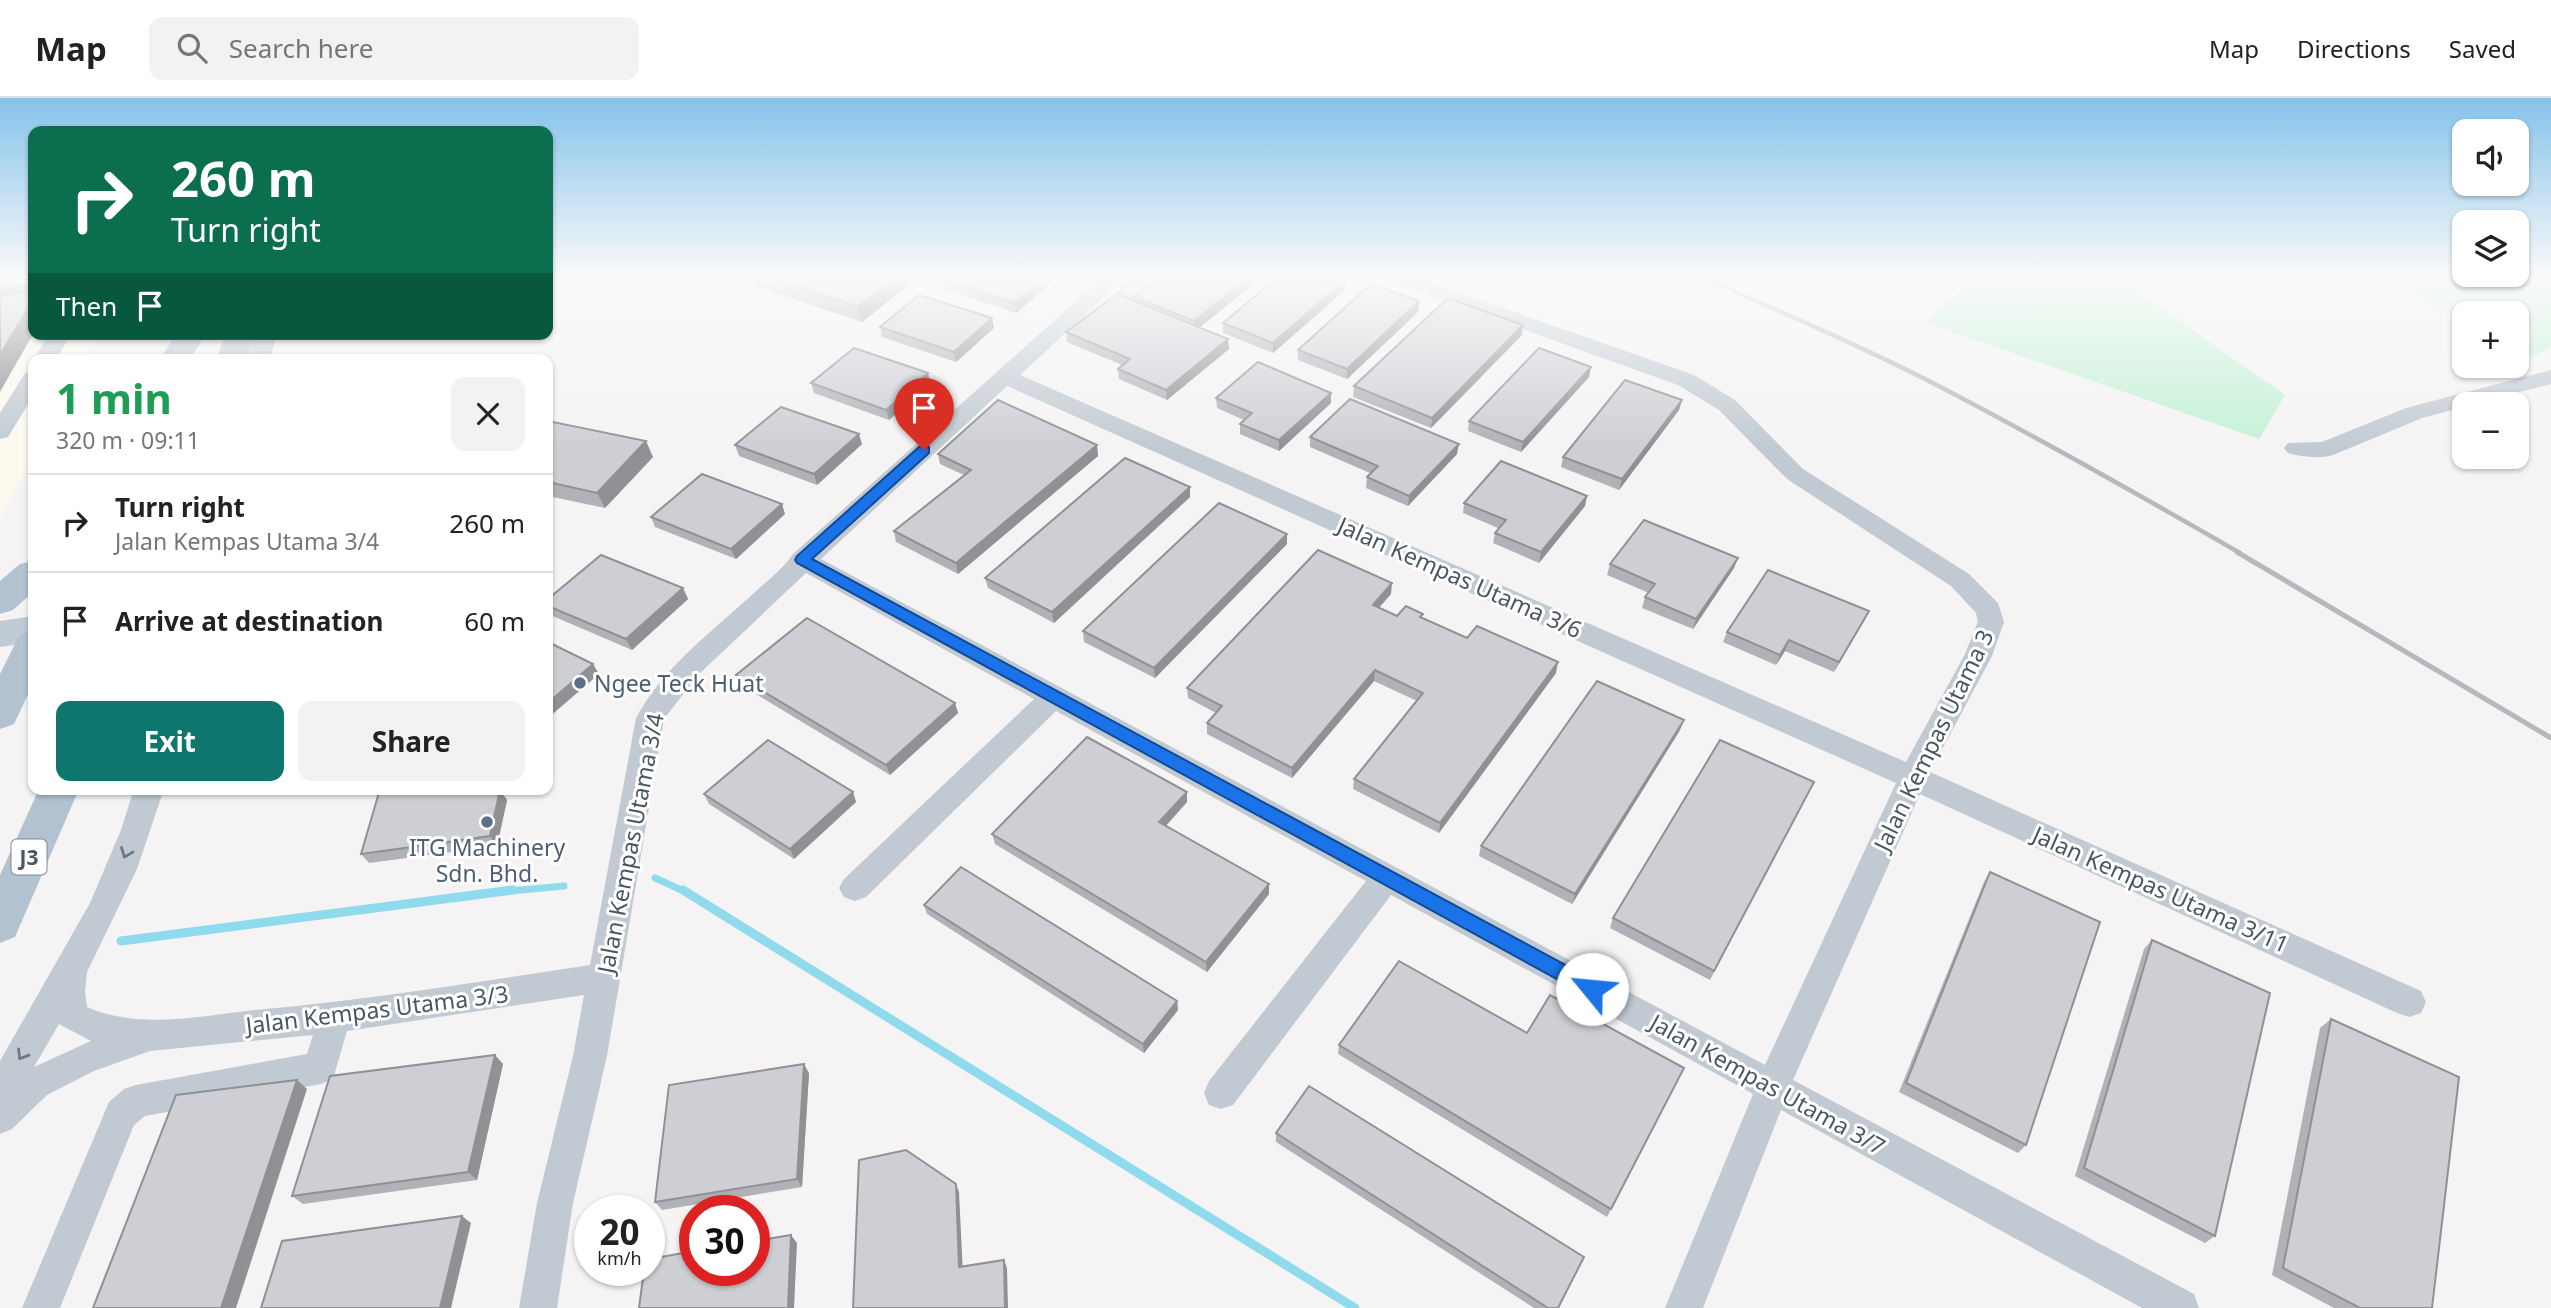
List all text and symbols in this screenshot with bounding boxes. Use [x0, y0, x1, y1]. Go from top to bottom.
search box [149, 17, 639, 80]
text: Map [35, 26, 107, 71]
icon: search [173, 29, 211, 67]
text: Search here [229, 30, 373, 66]
text: Map [2209, 32, 2259, 65]
text: Directions [2297, 32, 2411, 65]
text: Saved [2449, 32, 2516, 65]
map controls [2452, 119, 2529, 469]
button: sound [2452, 119, 2529, 196]
text: 260 m [171, 145, 316, 211]
icon: right [56, 154, 147, 245]
text: Turn right [171, 208, 321, 251]
button: layers [2452, 210, 2529, 287]
icon: arrive [131, 287, 169, 325]
text: Then [56, 288, 117, 324]
button: + [2452, 301, 2529, 378]
text: 1 min [56, 369, 172, 426]
button: close [451, 377, 525, 451]
pin [894, 378, 954, 450]
icon: arrive [905, 389, 943, 427]
button: − [2452, 392, 2529, 469]
text: 320 m · 09:11 [56, 424, 200, 456]
text: Turn right [115, 489, 245, 525]
icon: right [56, 504, 94, 542]
text: 260 m [449, 505, 525, 541]
street label: Jalan Kempas Utama 3/6 [1331, 508, 1587, 645]
text: Jalan Kempas Utama 3/4 [115, 525, 379, 557]
icon: arrive [56, 602, 94, 640]
text: Arrive at destination [115, 603, 384, 639]
text: 60 m [464, 603, 525, 639]
street label: Jalan Kempas Utama 3 [1865, 624, 2001, 858]
place label: Ngee Teck Huat [594, 667, 763, 699]
marker: Ngee Teck Huat [572, 675, 588, 691]
button: Exit [56, 701, 284, 781]
button: Share [298, 701, 525, 781]
street label: Jalan Kempas Utama 3/4 [589, 710, 671, 978]
marker: ITG Machinery Sdn. Bhd. [479, 814, 495, 830]
street label: Jalan Kempas Utama 3/11 [2026, 817, 2294, 960]
place label: ITG Machinery Sdn. Bhd. [409, 831, 565, 889]
road number: J3 [12, 840, 46, 874]
one-way arrow [121, 847, 135, 859]
position arrow [1555, 952, 1629, 1026]
street label: Jalan Kempas Utama 3/3 [242, 977, 510, 1041]
street label: Jalan Kempas Utama 3/7 [1643, 1005, 1891, 1162]
one-way arrow [18, 1048, 31, 1061]
speed limit sign: 30 [679, 1195, 770, 1286]
text: 20 [599, 1208, 640, 1255]
text: km/h [597, 1246, 642, 1270]

